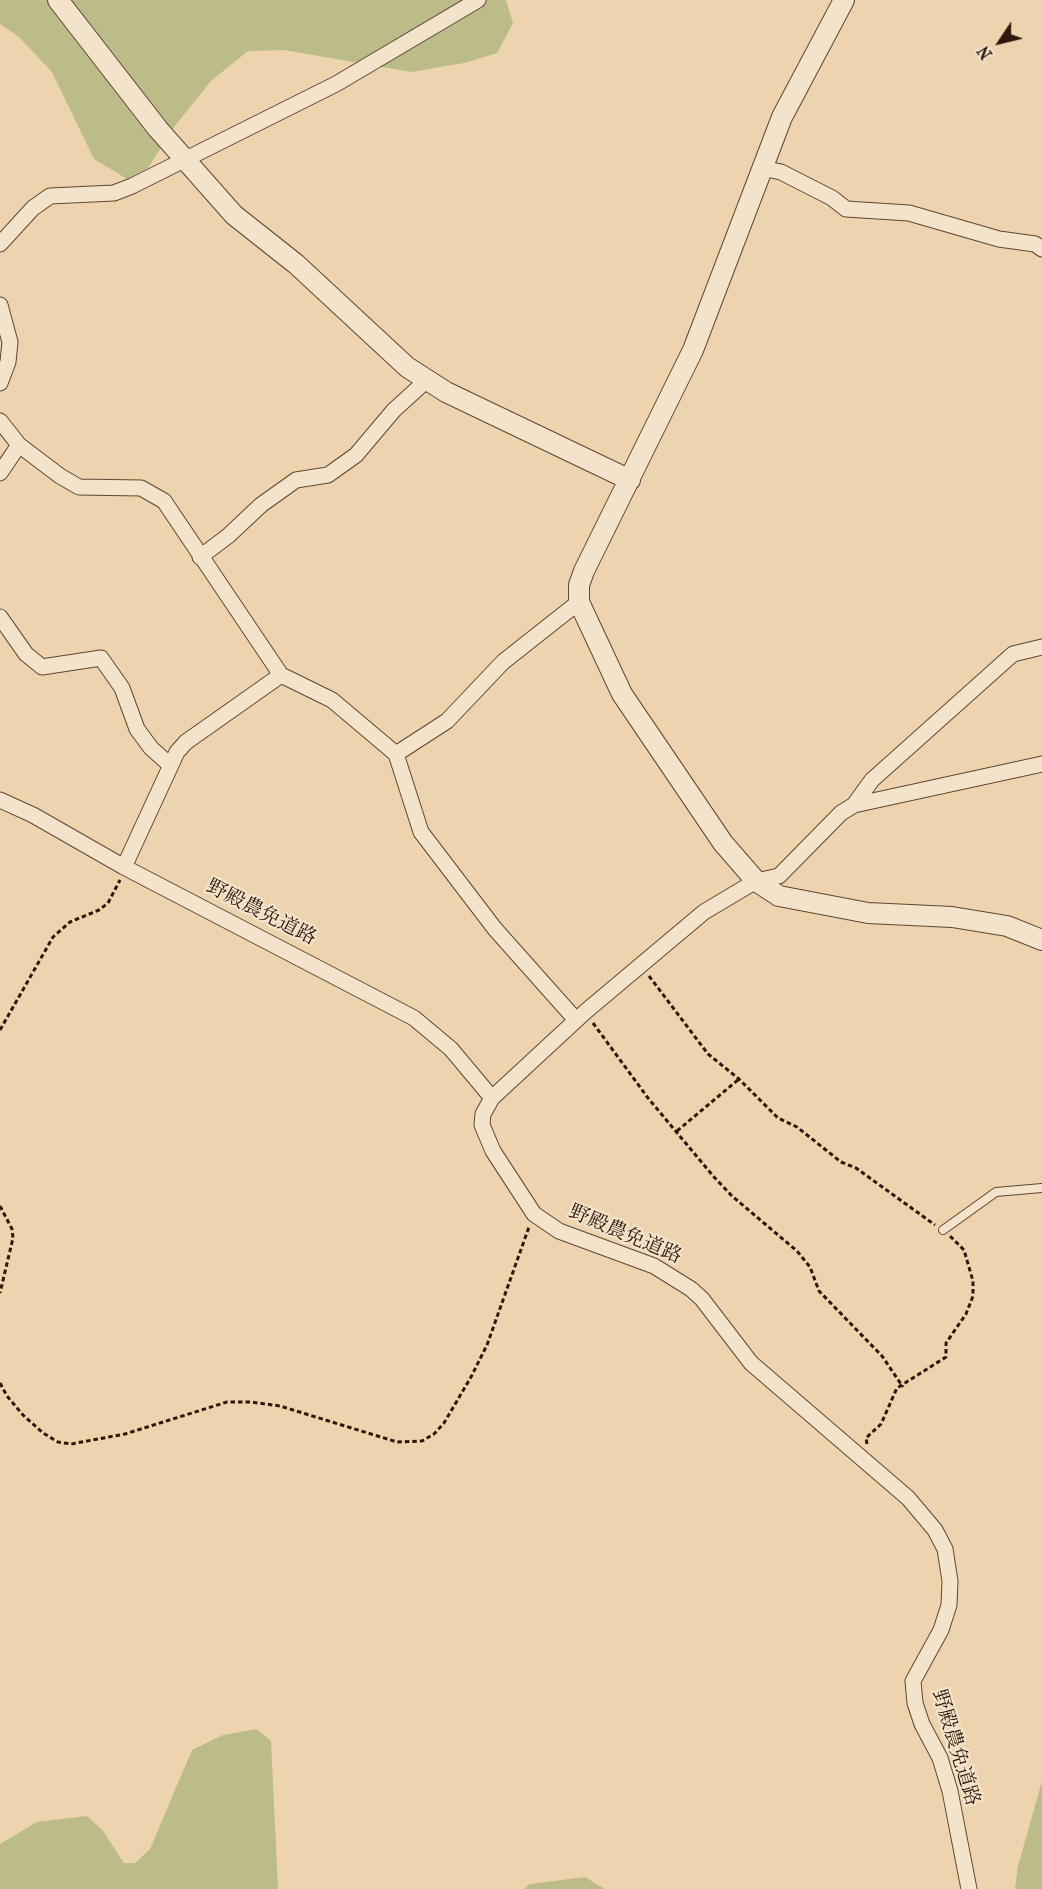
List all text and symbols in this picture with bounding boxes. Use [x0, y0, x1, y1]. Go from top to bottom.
north arrow [970, 12, 1030, 72]
text: N [974, 42, 996, 63]
street label: 野殿農免道路 [202, 875, 320, 951]
street label: 野殿農免道路 [565, 1201, 685, 1269]
street label: 野殿農免道路 [926, 1687, 984, 1809]

